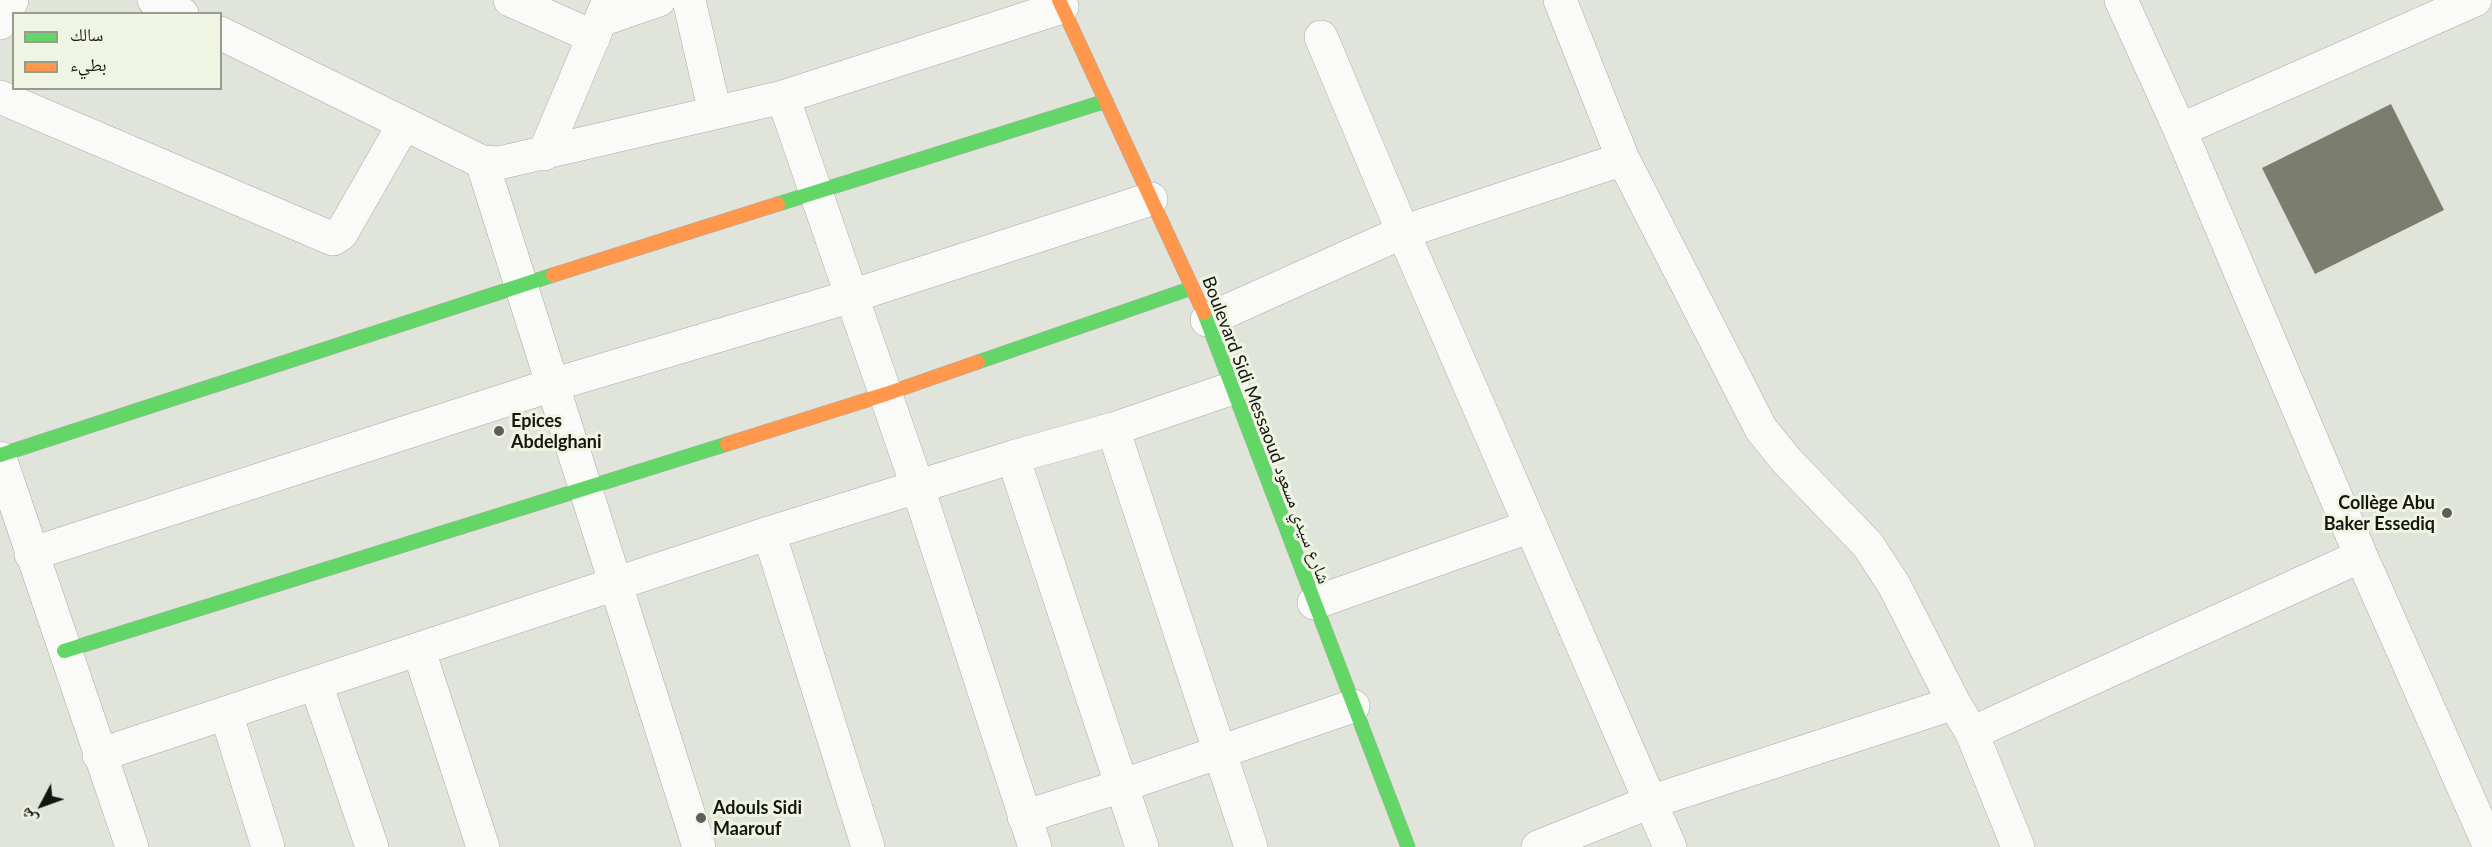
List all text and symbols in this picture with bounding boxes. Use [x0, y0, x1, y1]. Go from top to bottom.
legend [12, 12, 222, 90]
text: سالك [70, 23, 103, 45]
text: بطيء [70, 53, 107, 75]
street label: Boulevard Sidi Messaoud شارع سيدي مسعود [1197, 273, 1335, 587]
place label: Epices Abdelghani [511, 410, 602, 452]
marker: Epices Abdelghani [492, 424, 506, 438]
place label: Collège Abu Baker Essediq [2324, 492, 2435, 534]
marker: Collège Abu Baker Essediq [2440, 506, 2454, 520]
north arrow [12, 775, 72, 835]
place label: Adouls Sidi Maarouf [713, 797, 802, 840]
text: ش [15, 805, 41, 830]
marker: Adouls Sidi Maarouf [694, 811, 708, 825]

